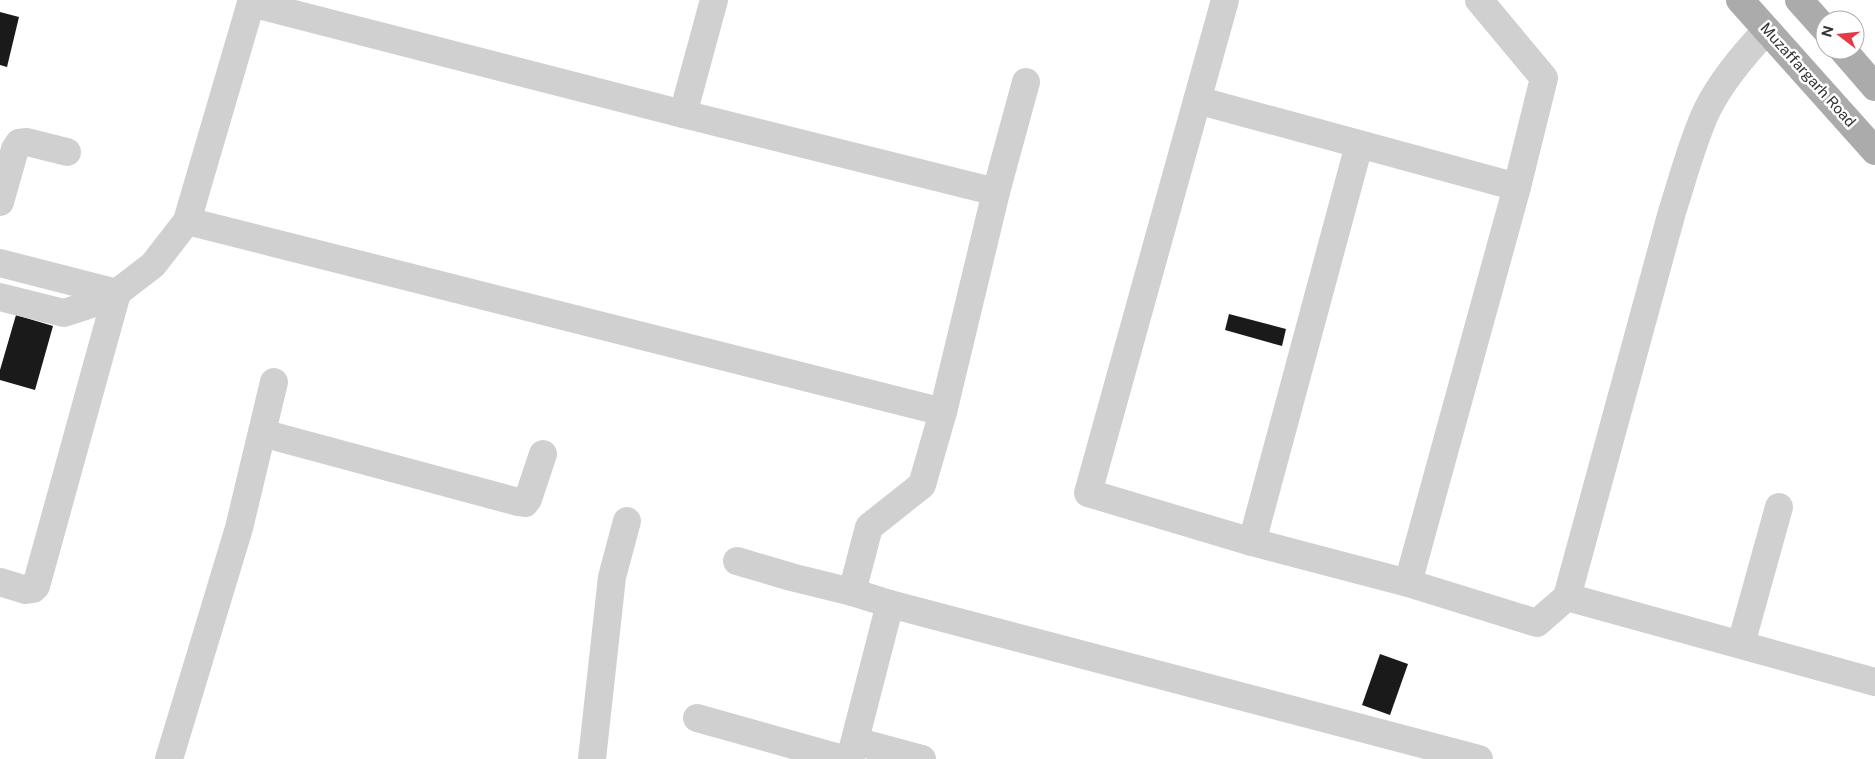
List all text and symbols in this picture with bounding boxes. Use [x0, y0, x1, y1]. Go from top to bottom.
north arrow [1815, 10, 1865, 60]
street label: Muzaffargarh Road [1757, 19, 1859, 130]
text: N [1818, 24, 1837, 39]

